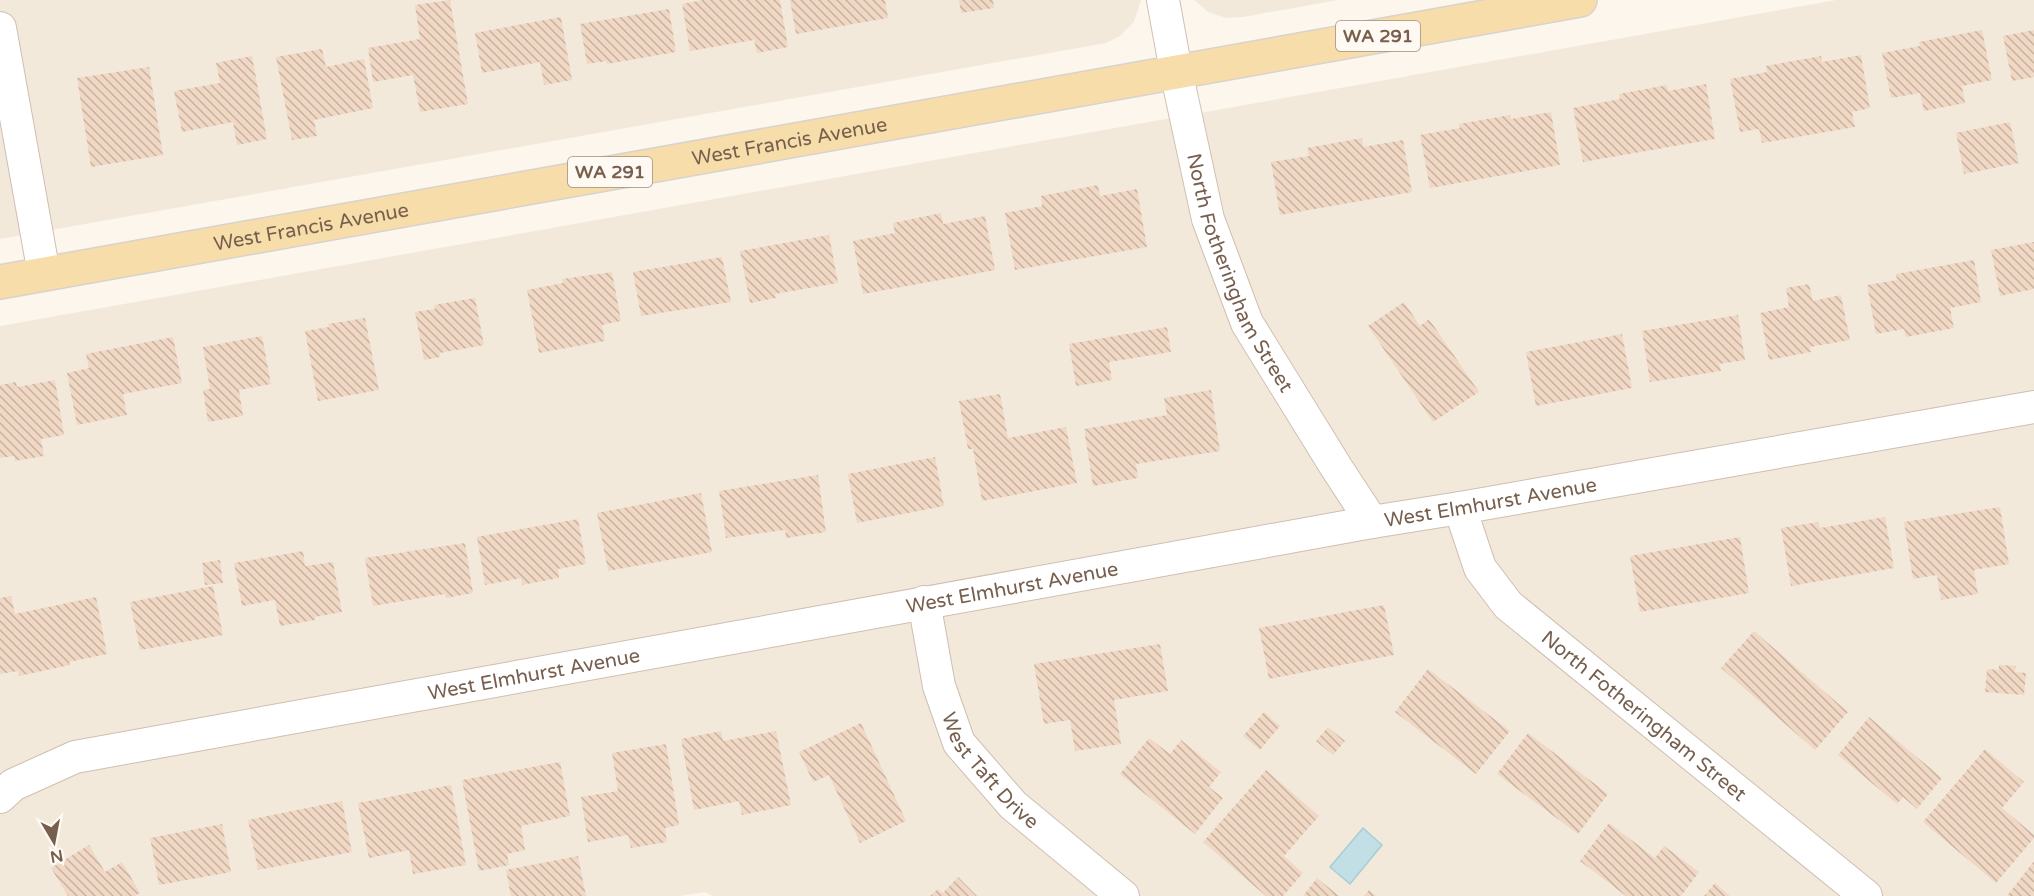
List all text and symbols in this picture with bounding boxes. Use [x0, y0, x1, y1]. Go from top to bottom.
road number: WA 291 [1336, 21, 1420, 51]
street label: West Francis Avenue [690, 113, 889, 171]
street label: North Fotheringham Street [1181, 151, 1298, 397]
road number: WA 291 [568, 157, 652, 187]
street label: West Francis Avenue [212, 198, 411, 257]
street label: West Elmhurst Avenue [1383, 473, 1599, 533]
street label: West Elmhurst Avenue [904, 557, 1120, 619]
street label: North Fotheringham Street [1536, 626, 1751, 807]
street label: West Elmhurst Avenue [426, 644, 642, 706]
street label: West Taft Drive [936, 709, 1043, 834]
north arrow [24, 812, 84, 872]
text: N [48, 845, 64, 867]

